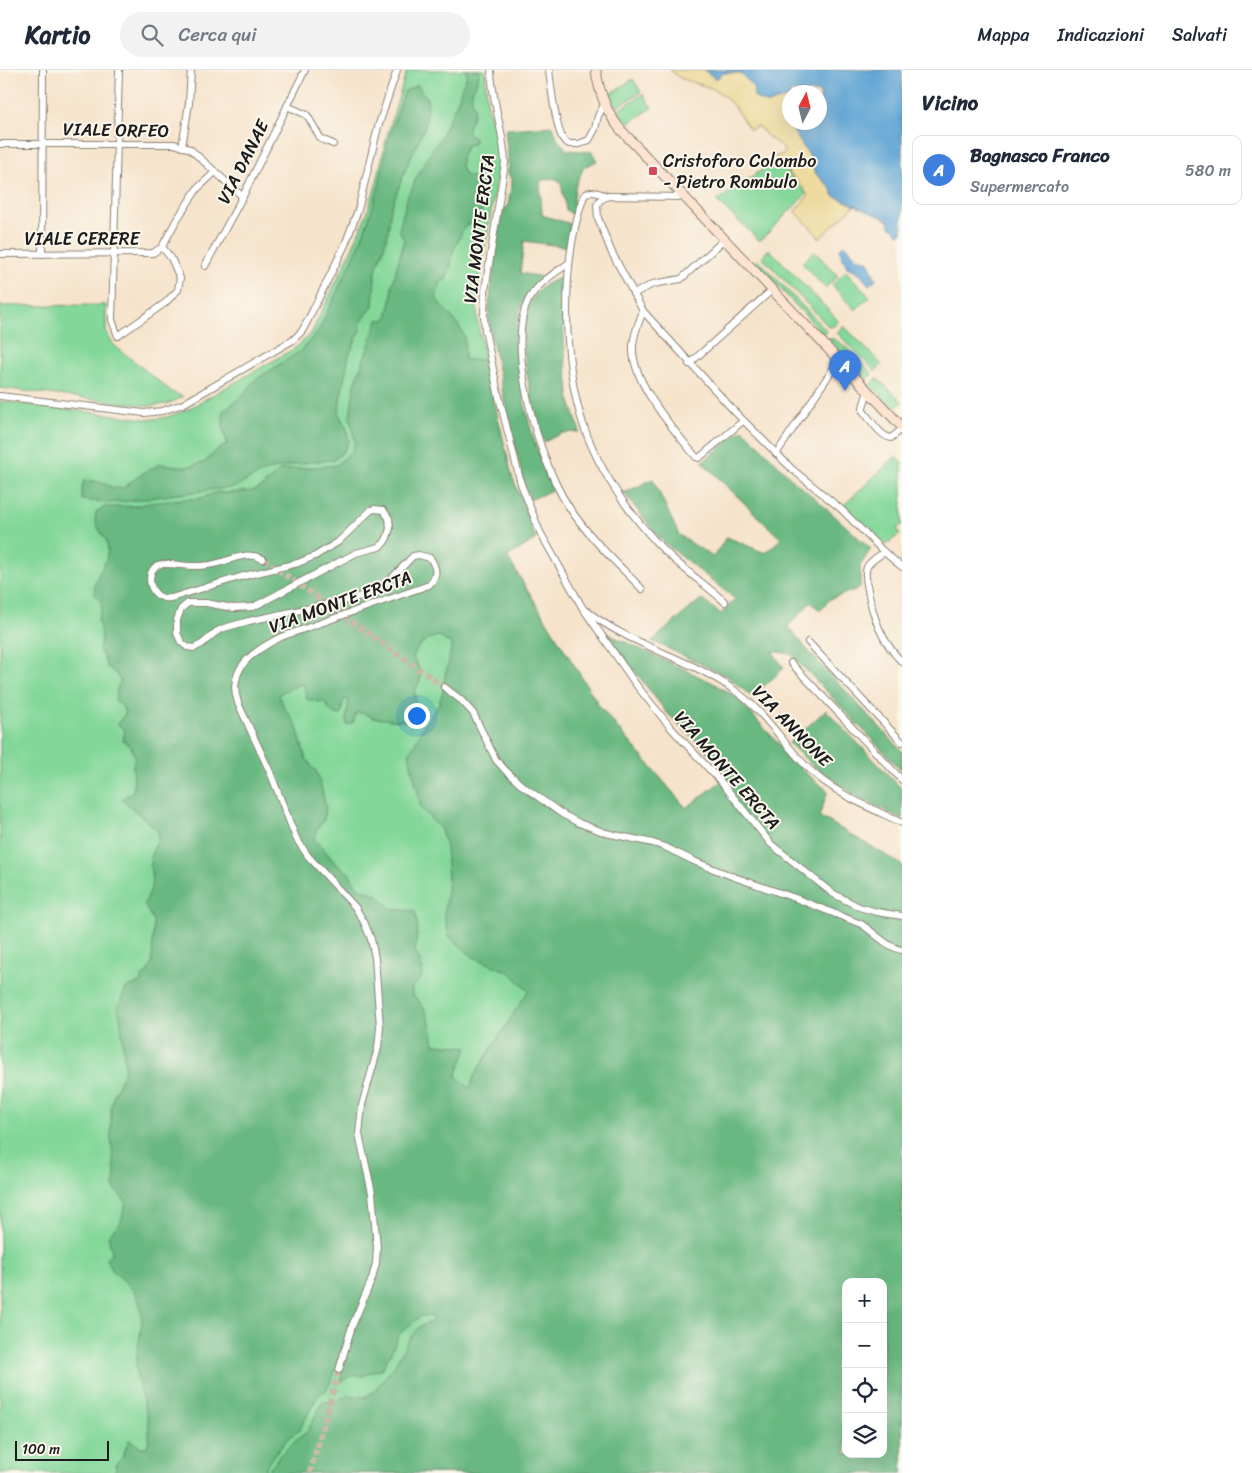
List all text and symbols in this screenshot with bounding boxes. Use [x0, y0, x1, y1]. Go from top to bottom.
search box [120, 12, 470, 57]
text: Kartio [25, 14, 90, 56]
text: Cerca qui [178, 18, 257, 51]
text: Mappa [977, 19, 1029, 51]
text: Indicazioni [1057, 19, 1144, 51]
text: Salvati [1172, 19, 1227, 51]
icon: search [138, 21, 166, 49]
text: Vicino [922, 84, 978, 122]
north arrow [782, 85, 827, 130]
street label: VIALE ORFEO [63, 113, 169, 147]
street label: VIA DANAE [208, 113, 278, 210]
text: Bagnasco Franco [970, 139, 1110, 172]
place label: Cristoforo Colombo - Pietro Rombulo [663, 145, 816, 198]
street label: VIA MONTE ERCTA [454, 153, 504, 305]
text: A [934, 156, 944, 185]
text: 580 m [1185, 156, 1231, 185]
marker: Cristoforo Colombo - Pietro Rombulo [647, 165, 659, 177]
text: Supermercato [970, 172, 1069, 201]
street label: VIALE CERERE [24, 223, 141, 255]
pin: A [829, 350, 861, 391]
street label: VIA MONTE ERCTA [264, 561, 416, 643]
street label: VIA ANNONE [744, 677, 841, 776]
your location [404, 703, 430, 729]
street label: VIA MONTE ERCTA [666, 703, 788, 837]
map controls [842, 1278, 887, 1458]
button: + [842, 1278, 887, 1323]
button: − [842, 1323, 887, 1368]
button: locate [842, 1368, 887, 1413]
button: layers [842, 1413, 887, 1458]
text: 100 m [22, 1437, 60, 1462]
scale bar [15, 1438, 109, 1461]

